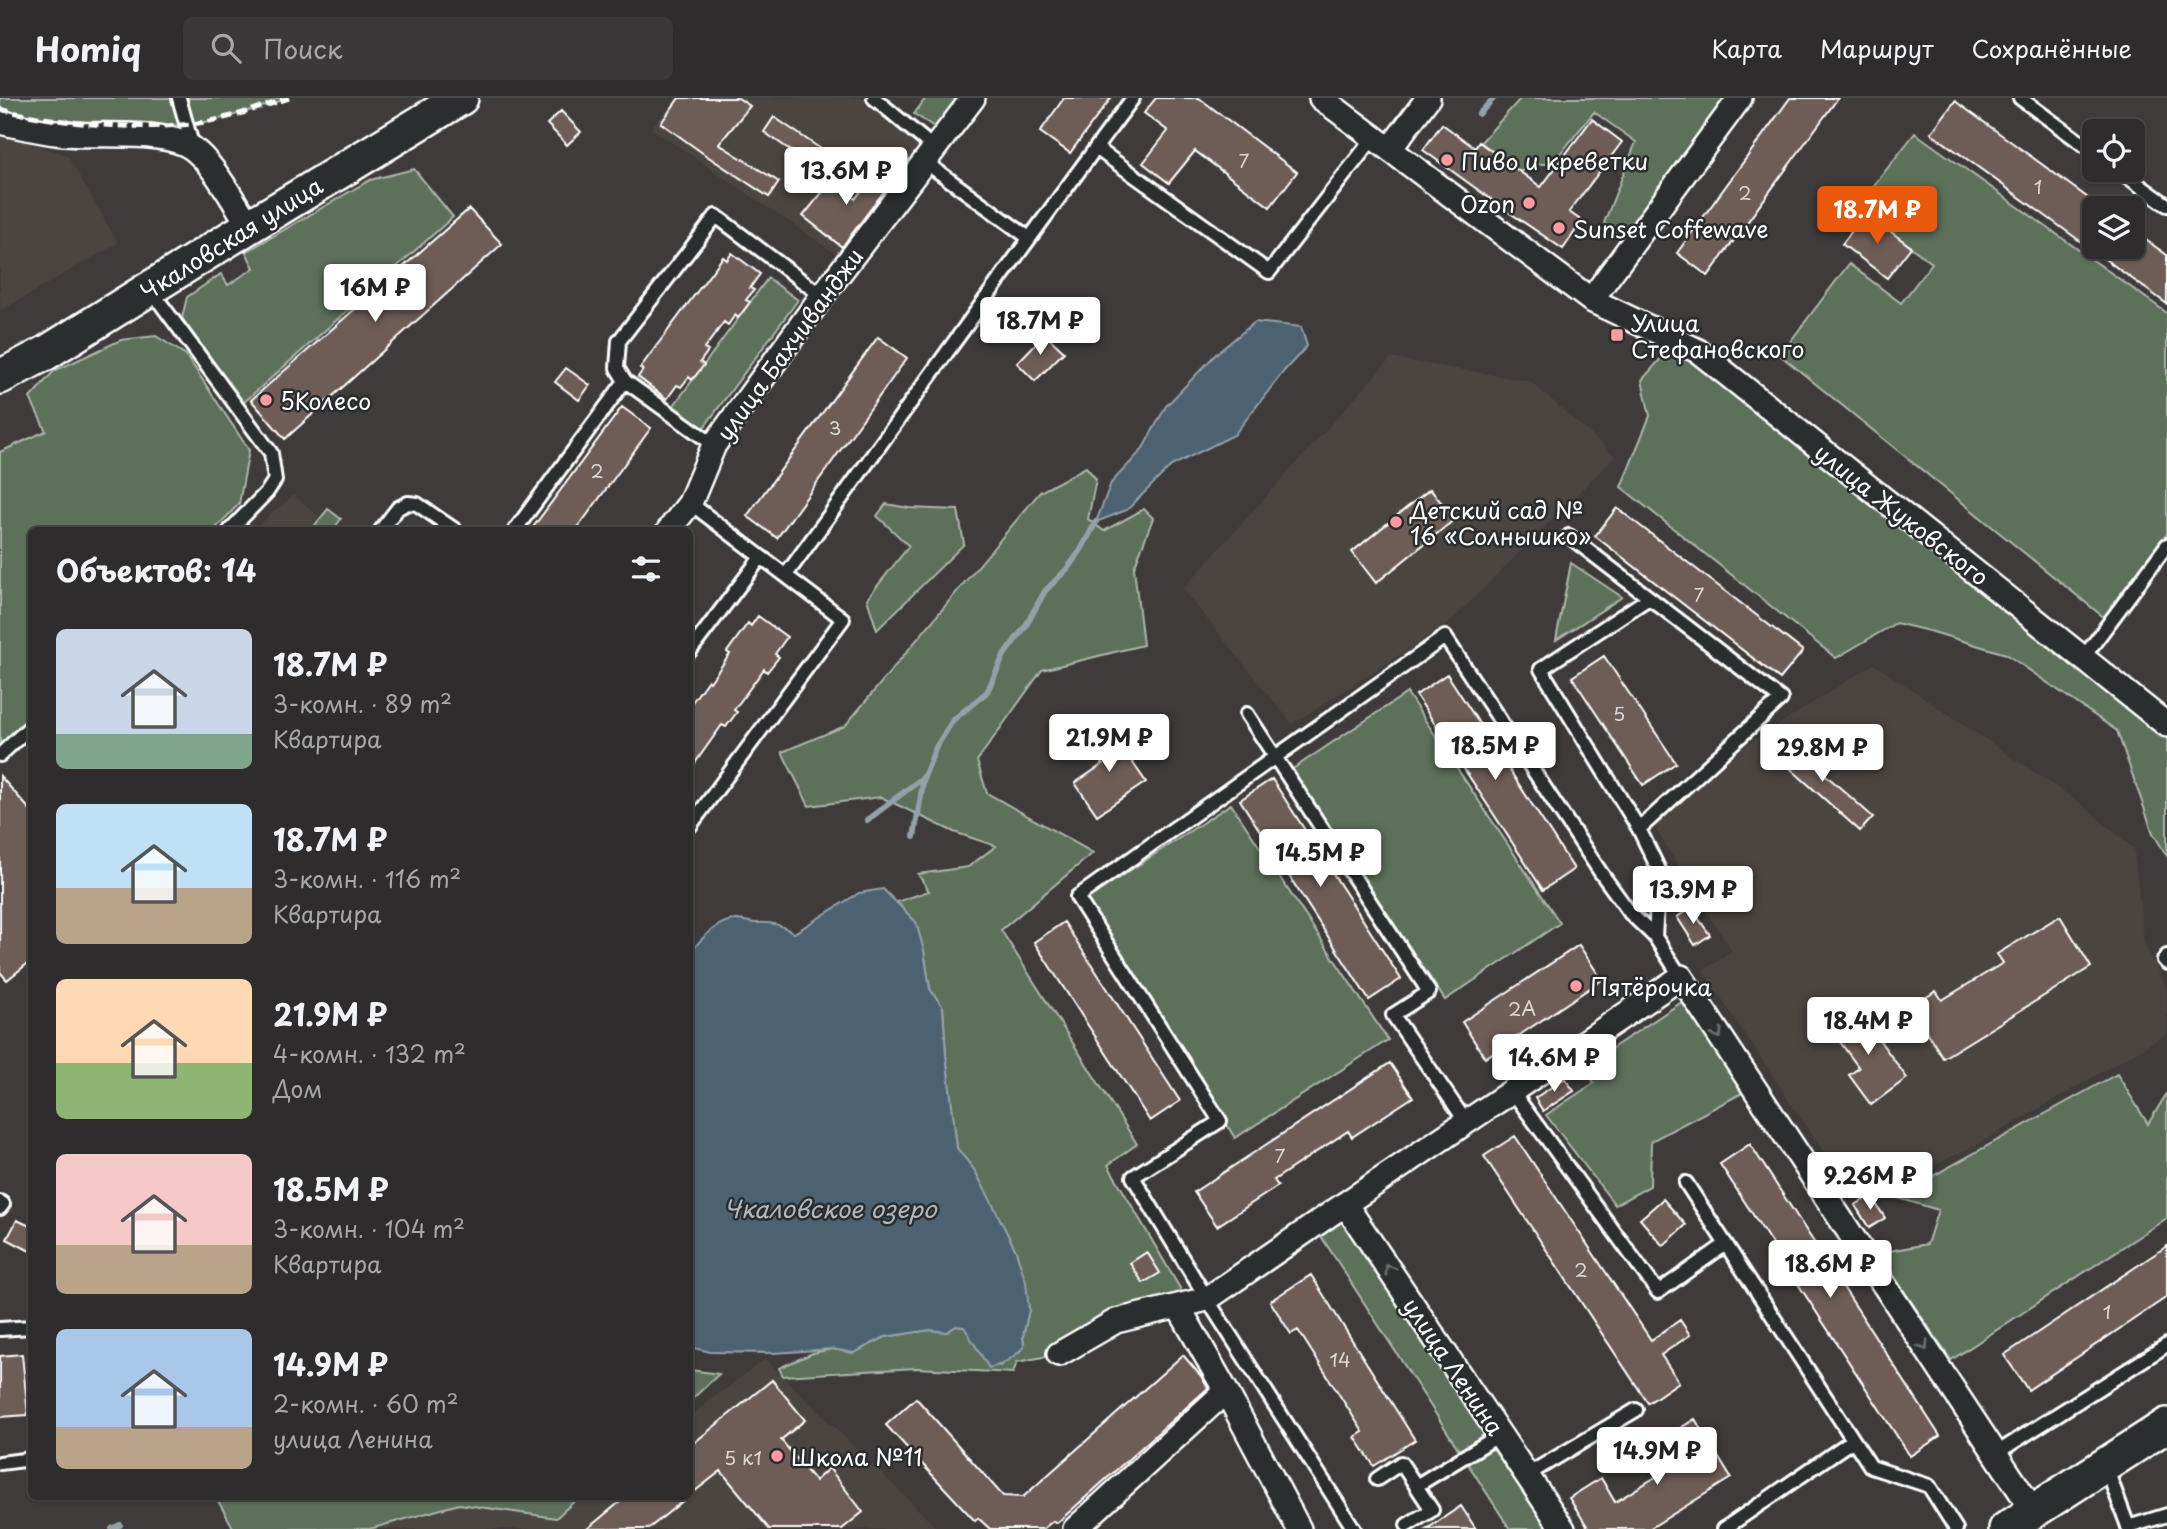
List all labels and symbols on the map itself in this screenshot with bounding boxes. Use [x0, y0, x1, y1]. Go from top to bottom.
place label: Пиво и креветки [1461, 143, 1648, 178]
house number: 7 [1239, 146, 1250, 174]
pin: 13.6M ₽ [781, 148, 911, 207]
marker: Пиво и креветки [1439, 152, 1455, 168]
street label: Чкаловская улица [133, 167, 330, 308]
house number: 1 [2034, 172, 2042, 200]
house number: 2 [1738, 178, 1752, 206]
place label: Ozon [1460, 186, 1515, 221]
pin: 18.7M ₽ [1812, 186, 1942, 246]
marker: Ozon [1521, 195, 1537, 211]
place label: Sunset Coffewave [1573, 211, 1768, 246]
marker: Sunset Coffewave [1551, 220, 1567, 236]
street label: улица Бахчиванджи [707, 240, 871, 448]
pin: 16M ₽ [326, 264, 424, 324]
pin: 18.7M ₽ [975, 298, 1105, 357]
place label: Улица Стефановского [1631, 305, 1804, 366]
marker: Улица Стефановского [1609, 327, 1625, 343]
place label: 5Колесо [280, 383, 371, 418]
marker: 5Колесо [258, 392, 274, 408]
house number: 3 [829, 413, 841, 441]
street label: улица Жуковского [1807, 435, 1997, 593]
house number: 2 [590, 456, 604, 484]
place label: Детский сад № 16 «Солнышко» [1409, 492, 1591, 553]
marker: Детский сад № 16 «Солнышко» [1388, 514, 1404, 530]
house number: 7 [1694, 580, 1705, 608]
house number: 5 [1613, 699, 1625, 727]
pin: 21.9M ₽ [1044, 714, 1174, 774]
pin: 18.5M ₽ [1430, 722, 1560, 782]
pin: 29.8M ₽ [1757, 724, 1887, 784]
pin: 14.5M ₽ [1255, 830, 1385, 889]
pin: 13.9M ₽ [1628, 866, 1758, 926]
place label: Пятёрочка [1590, 969, 1712, 1004]
marker: Пятёрочка [1568, 978, 1584, 994]
house number: 2А [1508, 994, 1536, 1022]
pin: 18.4M ₽ [1803, 998, 1933, 1057]
one-way arrow [1710, 1026, 1723, 1039]
pin: 14.6M ₽ [1489, 1034, 1619, 1094]
house number: 7 [1275, 1141, 1286, 1169]
pin: 9.26M ₽ [1805, 1152, 1935, 1212]
water label: Чкаловское озеро [723, 1190, 938, 1226]
pin: 18.6M ₽ [1765, 1240, 1895, 1300]
house number: 2 [1574, 1255, 1588, 1283]
one-way arrow [1384, 1263, 1397, 1276]
street label: улица Ленина [1395, 1290, 1513, 1442]
house number: 1 [2103, 1297, 2111, 1325]
one-way arrow [1916, 1338, 1929, 1351]
house number: 14 [1329, 1345, 1351, 1373]
pin: 14.9M ₽ [1592, 1428, 1722, 1487]
place label: Школа №11 [791, 1439, 923, 1474]
house number: 5 к1 [724, 1443, 762, 1471]
marker: Школа №11 [769, 1448, 785, 1464]

